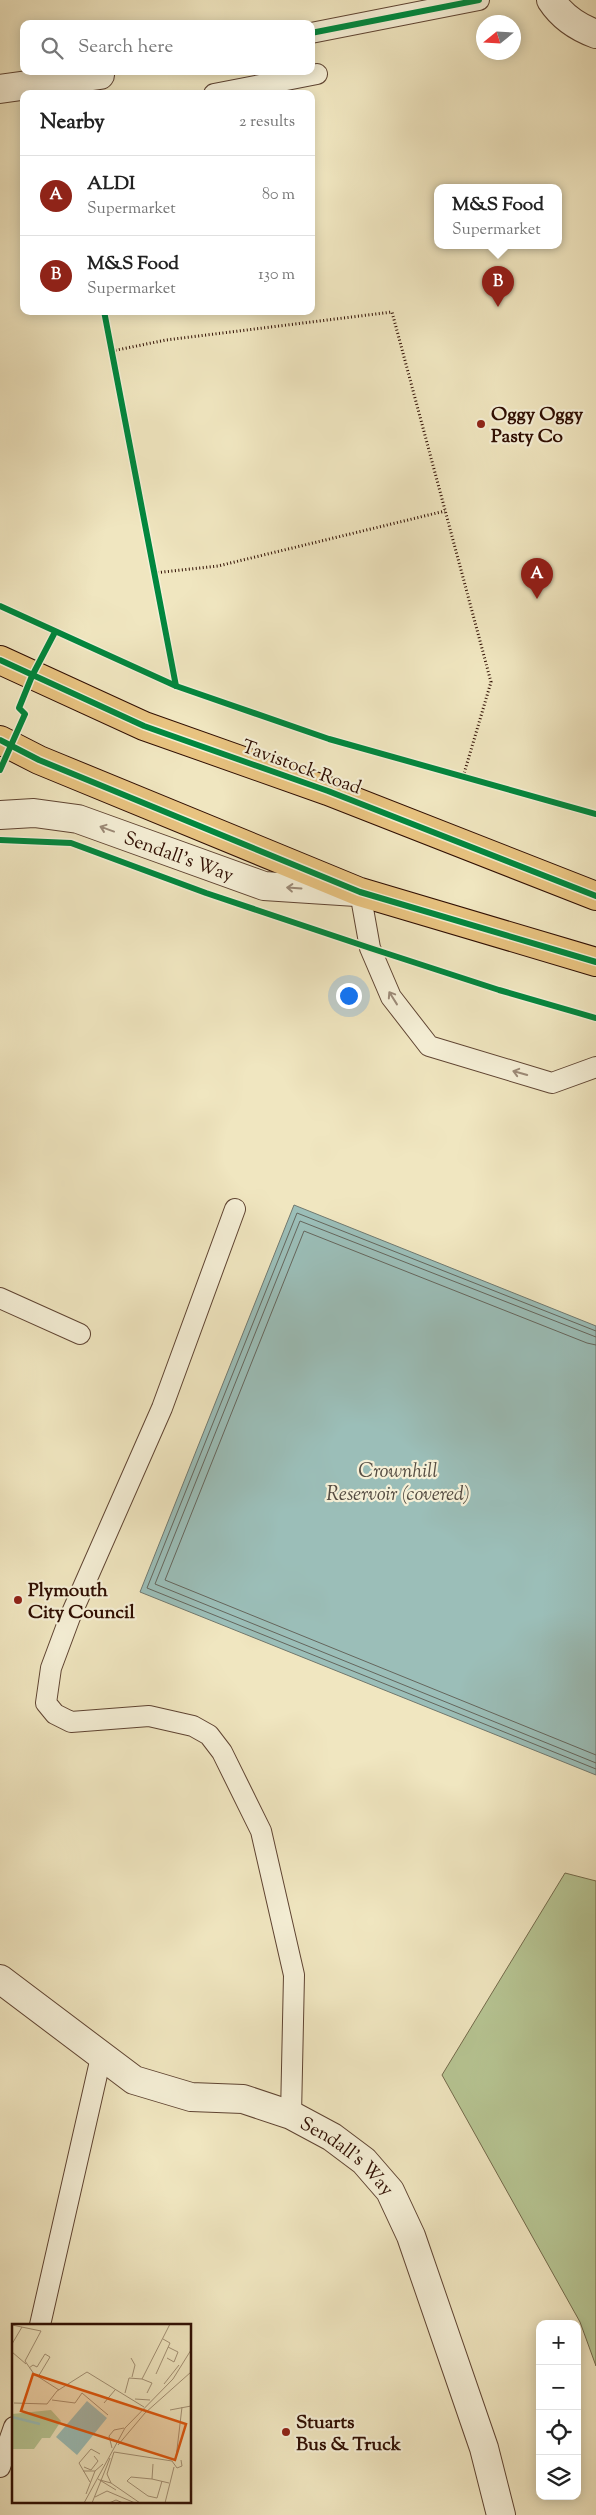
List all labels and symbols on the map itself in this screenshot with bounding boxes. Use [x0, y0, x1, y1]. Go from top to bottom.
north arrow [476, 15, 521, 60]
pin: B [482, 266, 514, 307]
place label: Oggy Oggy Pasty Co [491, 402, 584, 451]
marker: Oggy Oggy Pasty Co [475, 418, 487, 430]
pin: A [521, 558, 553, 599]
street label: Tavistock Road [238, 734, 365, 803]
one-way arrow [99, 824, 115, 833]
street label: Sendall's Way [120, 826, 238, 890]
one-way arrow [286, 884, 302, 893]
your location [336, 983, 362, 1009]
one-way arrow [387, 991, 398, 1005]
one-way arrow [512, 1068, 528, 1077]
water label: Crownhill Reservoir (covered) [326, 1458, 470, 1510]
place label: Plymouth City Council [28, 1578, 135, 1627]
marker: Plymouth City Council [12, 1594, 24, 1606]
street label: Sendall's Way [294, 2111, 400, 2203]
inset map [12, 2324, 191, 2502]
place label: Stuarts Bus & Truck [296, 2410, 402, 2459]
marker: Stuarts Bus & Truck [280, 2426, 292, 2438]

